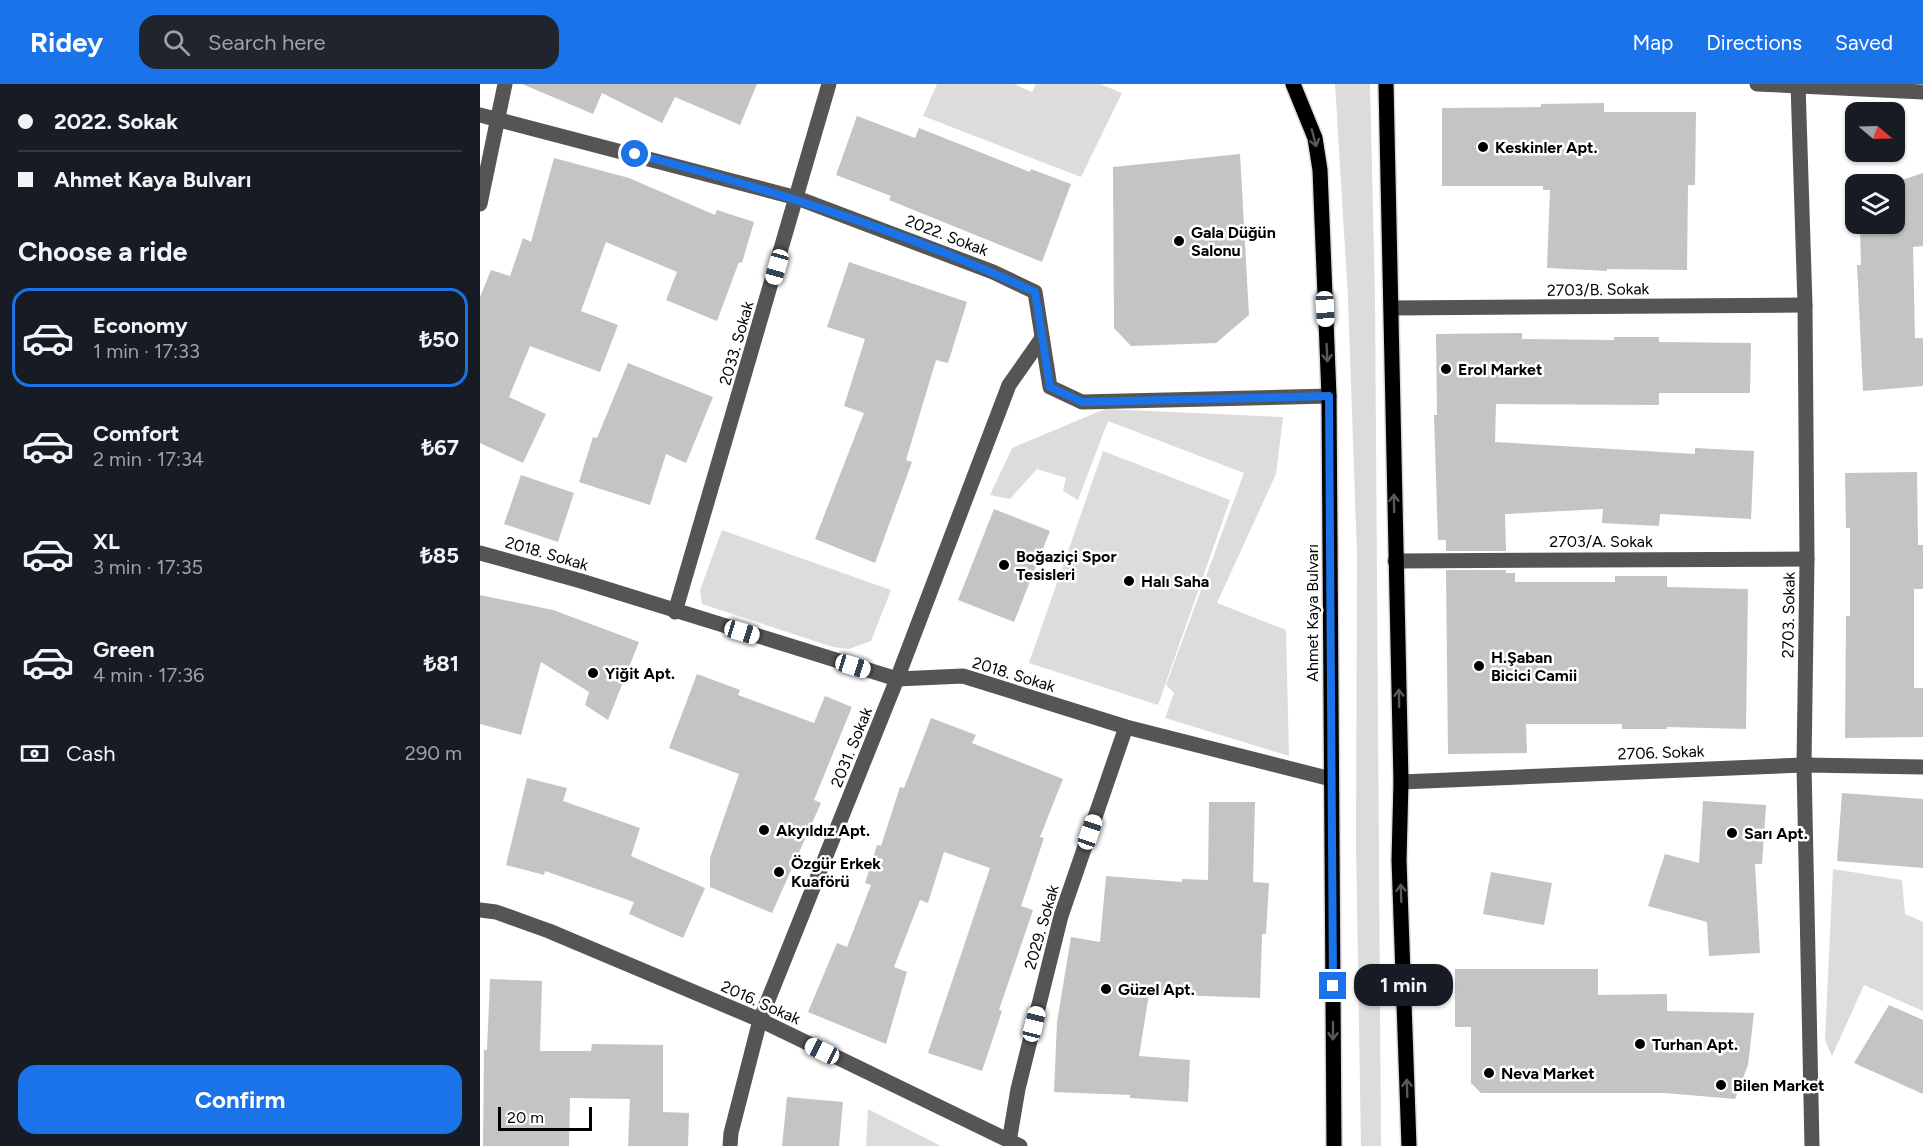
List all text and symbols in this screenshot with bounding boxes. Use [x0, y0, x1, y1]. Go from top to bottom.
search box [139, 15, 559, 69]
text: Ridey [30, 25, 103, 59]
icon: search [160, 26, 193, 59]
text: Search here [208, 29, 326, 56]
text: Map [1632, 30, 1673, 55]
text: Directions [1706, 30, 1802, 55]
text: Saved [1835, 30, 1893, 55]
north arrow [1845, 102, 1905, 162]
map controls [1845, 102, 1905, 234]
text: 2022. Sokak [54, 108, 178, 135]
one-way arrow [1309, 128, 1320, 147]
place label: Keskinler Apt. [1495, 138, 1598, 157]
route start [621, 140, 648, 167]
marker: Keskinler Apt. [1476, 140, 1490, 154]
text: Ahmet Kaya Bulvarı [54, 166, 251, 193]
button: layers [1845, 174, 1905, 234]
street label: 2022. Sokak [903, 211, 991, 260]
place label: Gala Düğün Salonu [1191, 223, 1276, 260]
marker: Gala Düğün Salonu [1172, 234, 1186, 248]
text: Choose a ride [18, 235, 187, 268]
car [763, 247, 791, 287]
street label: 2703/B. Sokak [1547, 279, 1650, 300]
car [1315, 291, 1335, 327]
street label: 2033. Sokak [715, 299, 758, 387]
icon: car [21, 311, 75, 365]
text: Economy [93, 312, 188, 339]
text: ₺50 [419, 326, 459, 353]
text: 1 min · 17:33 [93, 339, 200, 363]
one-way arrow [1321, 343, 1332, 363]
place label: Erol Market [1458, 360, 1542, 379]
marker: Erol Market [1439, 362, 1453, 376]
icon: car [21, 419, 75, 473]
text: Comfort [93, 420, 179, 447]
text: ₺67 [421, 434, 459, 461]
text: 2 min · 17:34 [93, 447, 204, 471]
one-way arrow [1388, 493, 1400, 513]
icon: car [21, 527, 75, 581]
text: XL [93, 528, 120, 555]
street label: 2703/A. Sokak [1549, 532, 1653, 551]
street label: 2018. Sokak [503, 533, 591, 574]
text: ₺85 [420, 542, 459, 569]
street label: Ahmet Kaya Bulvarı [1303, 544, 1322, 682]
place label: Boğaziçi Spor Tesisleri [1016, 547, 1116, 584]
text: 3 min · 17:35 [93, 555, 203, 579]
marker: Boğaziçi Spor Tesisleri [997, 558, 1011, 572]
street label: 2703. Sokak [1778, 571, 1799, 658]
place label: Halı Saha [1141, 572, 1209, 591]
marker: Halı Saha [1122, 574, 1136, 588]
car [722, 618, 762, 646]
icon: car [21, 635, 75, 689]
text: Green [93, 636, 155, 663]
place label: H.Şaban Bicici Camii [1491, 648, 1577, 685]
text: ₺81 [424, 650, 459, 677]
car [833, 652, 873, 680]
street label: 2018. Sokak [970, 653, 1058, 696]
marker: H.Şaban Bicici Camii [1472, 659, 1486, 673]
text: 4 min · 17:36 [93, 663, 204, 687]
place label: Yiğit Apt. [605, 664, 675, 683]
marker: Yiğit Apt. [586, 666, 600, 680]
one-way arrow [1393, 688, 1404, 708]
street label: 2031. Sokak [827, 704, 876, 790]
icon: cash [18, 737, 51, 770]
text: Cash [66, 740, 116, 767]
text: 290 m [405, 741, 462, 765]
street label: 2706. Sokak [1617, 741, 1705, 764]
car [1076, 812, 1104, 852]
place label: Akyıldız Apt. [776, 821, 870, 840]
marker: Akyıldız Apt. [757, 823, 771, 837]
place label: Sarı Apt. [1744, 824, 1808, 843]
marker: Sarı Apt. [1725, 826, 1739, 840]
place label: Özgür Erkek Kuaförü [791, 854, 881, 891]
marker: Özgür Erkek Kuaförü [772, 865, 786, 879]
street label: 2029. Sokak [1020, 882, 1063, 972]
one-way arrow [1395, 883, 1406, 903]
callout: 1 min [1354, 965, 1453, 1007]
route end [1319, 972, 1346, 999]
text: 1 min [1380, 973, 1427, 997]
street label: 2016. Sokak [718, 977, 804, 1028]
place label: Güzel Apt. [1118, 980, 1195, 999]
marker: Güzel Apt. [1099, 982, 1113, 996]
car [1021, 1004, 1047, 1044]
one-way arrow [1327, 1021, 1339, 1041]
car [802, 1035, 842, 1067]
place label: Turhan Apt. [1652, 1035, 1738, 1054]
marker: Turhan Apt. [1633, 1037, 1647, 1051]
place label: Neva Market [1501, 1064, 1595, 1083]
button: Confirm [18, 1065, 462, 1134]
marker: Neva Market [1482, 1066, 1496, 1080]
place label: Bilen Market [1733, 1076, 1824, 1095]
one-way arrow [1401, 1078, 1413, 1098]
marker: Bilen Market [1714, 1078, 1728, 1092]
scale bar [498, 1104, 592, 1132]
text: 20 m [507, 1108, 544, 1127]

